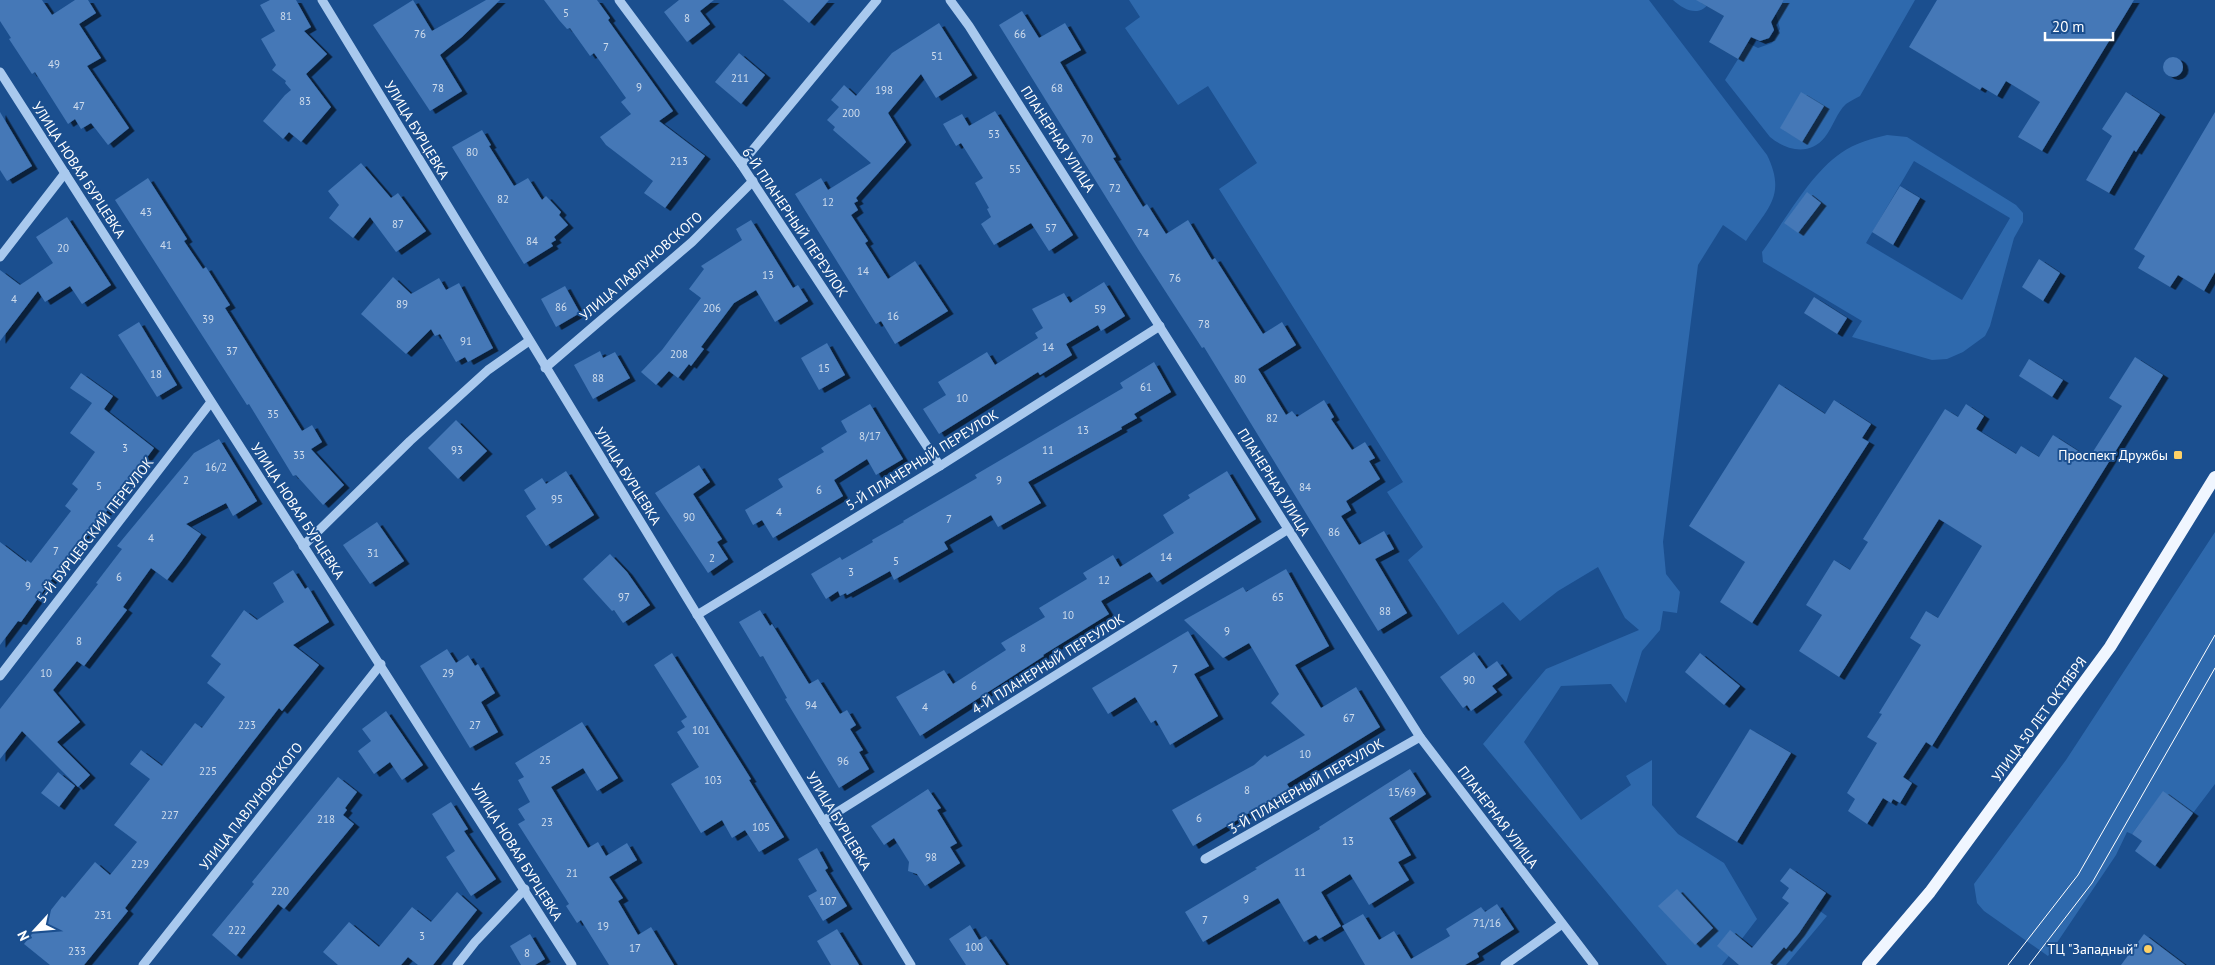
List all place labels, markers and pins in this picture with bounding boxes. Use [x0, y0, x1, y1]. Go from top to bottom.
place label: Проспект Дружбы [2058, 446, 2168, 464]
marker: Проспект Дружбы [2172, 449, 2184, 461]
place label: ТЦ "Западный" [2047, 940, 2138, 958]
marker: ТЦ "Западный" [2142, 943, 2154, 955]

